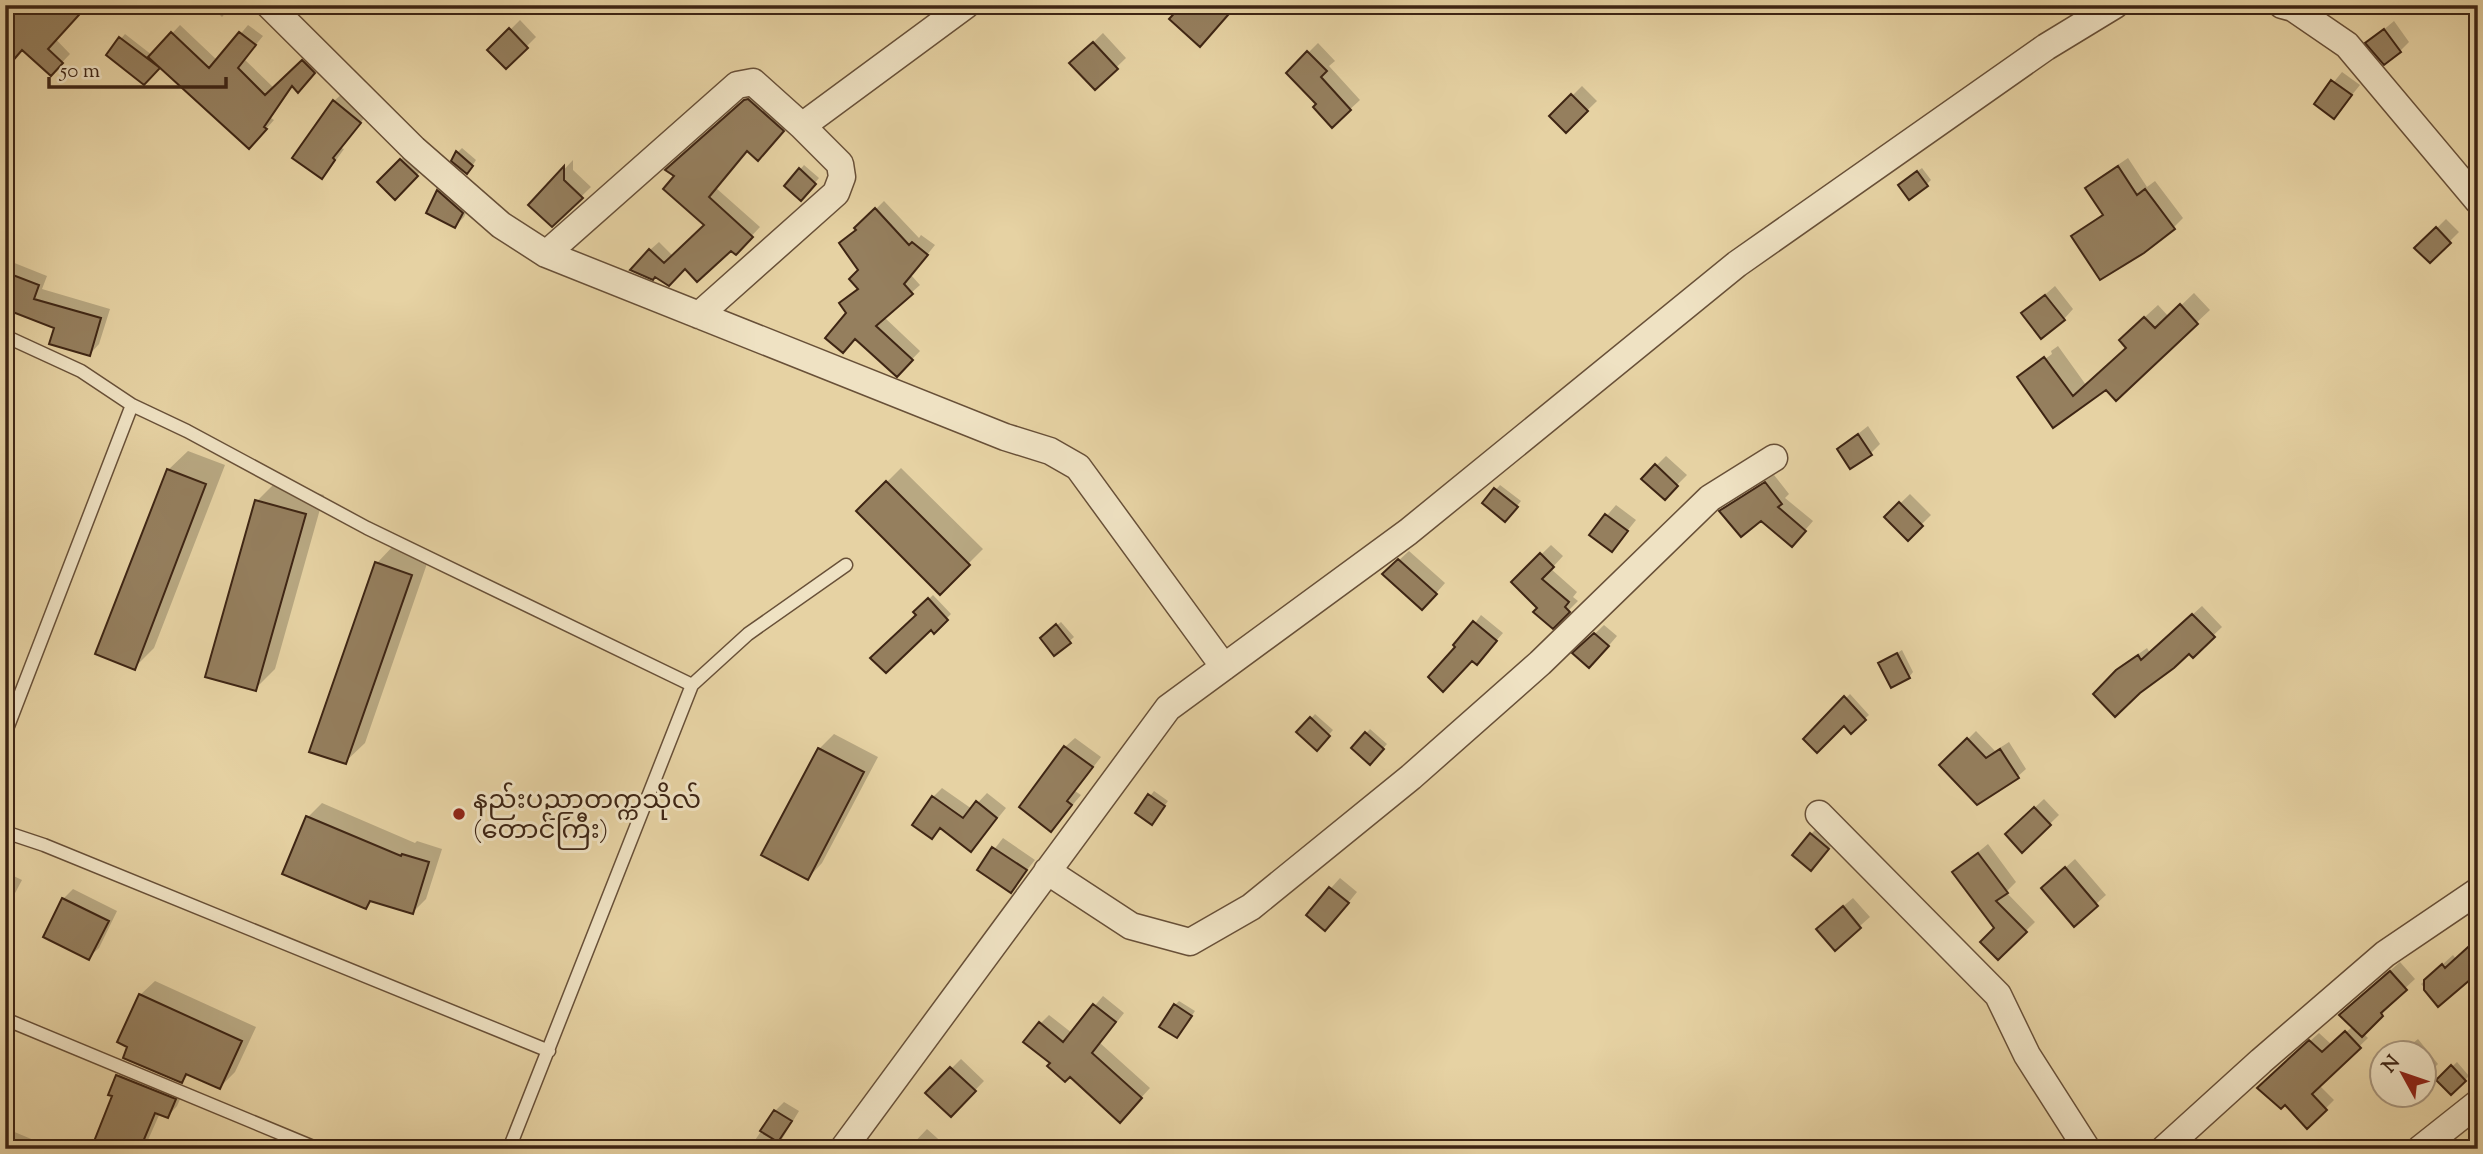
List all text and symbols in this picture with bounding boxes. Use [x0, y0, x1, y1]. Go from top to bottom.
scale bar [49, 46, 226, 90]
text: 50 m [59, 57, 100, 87]
place label: နည်းပညာတက္ကသိုလ် (တောင်ကြီး) [473, 782, 701, 850]
marker: နည်းပညာတက္ကသိုလ် (တောင်ကြီး) [451, 806, 467, 822]
north arrow [2368, 1038, 2438, 1108]
text: N [2377, 1050, 2407, 1079]

